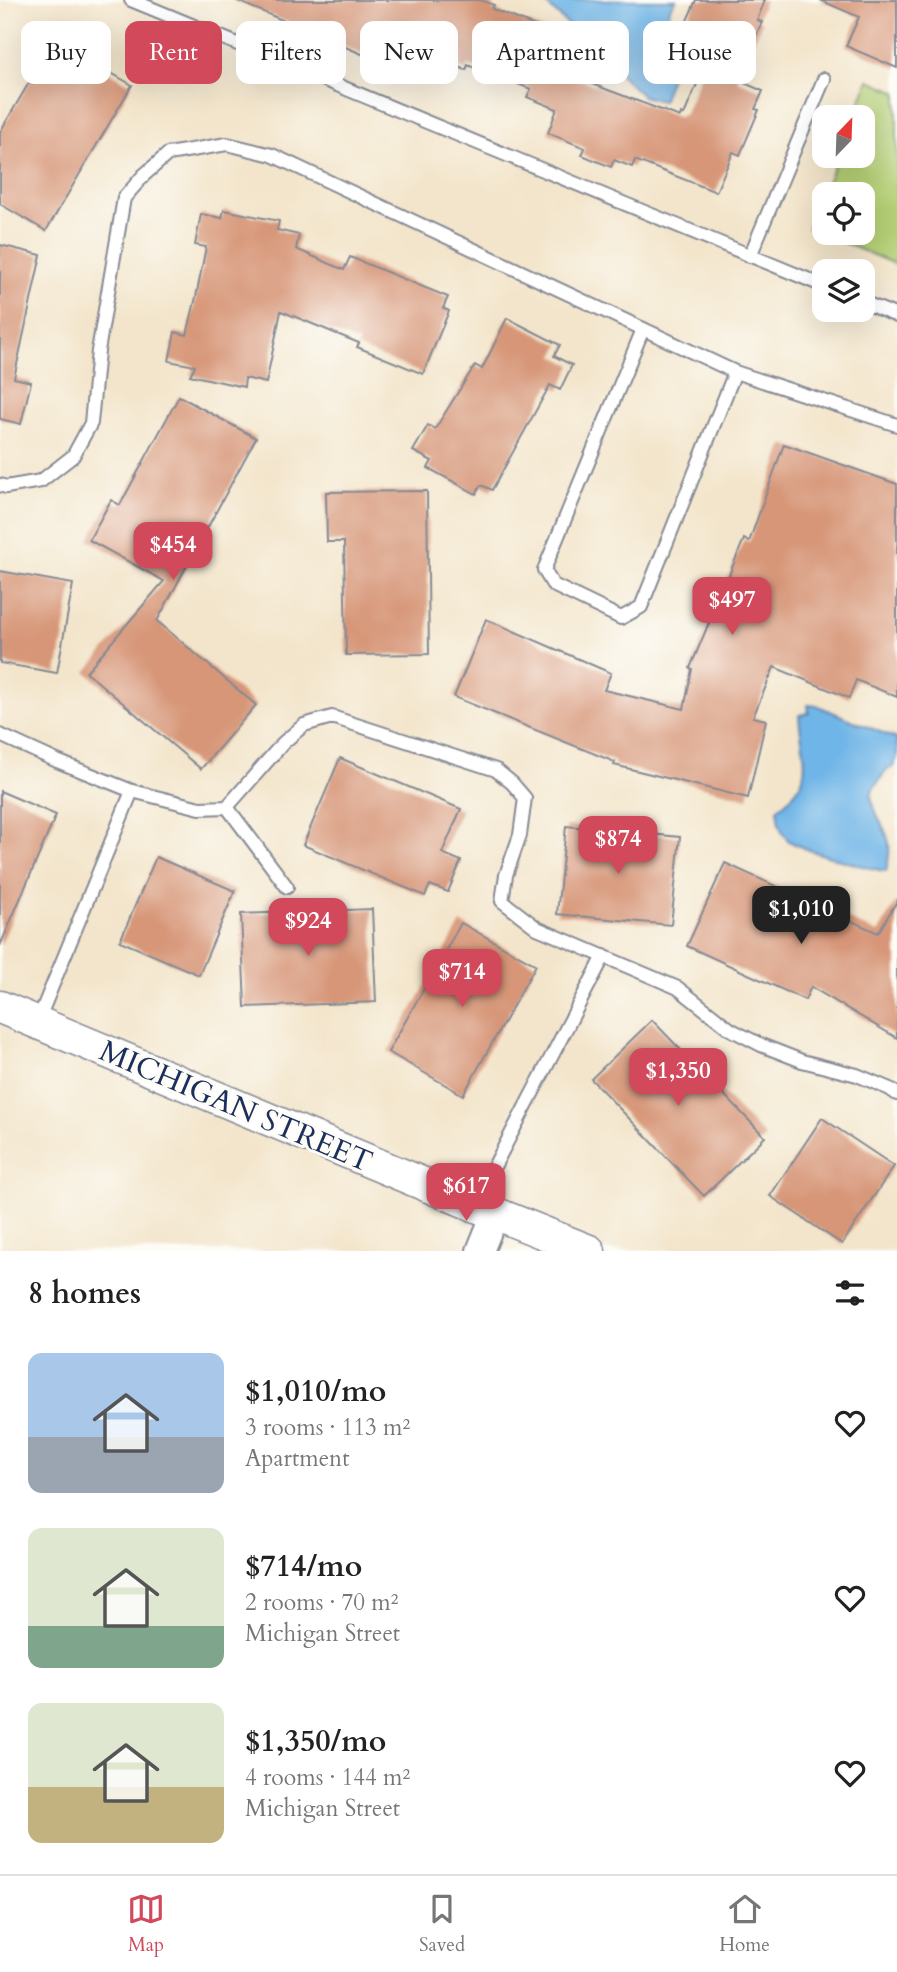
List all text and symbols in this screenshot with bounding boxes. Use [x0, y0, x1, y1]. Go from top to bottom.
chip: Buy [21, 21, 111, 84]
chip: Rent [125, 21, 222, 84]
chip: Filters [236, 21, 346, 84]
chip: New [360, 21, 458, 84]
chip: Apartment [472, 21, 629, 84]
chip: House [643, 21, 756, 84]
north arrow [812, 105, 875, 168]
map controls [812, 105, 875, 322]
button: locate [812, 182, 875, 245]
button: layers [812, 259, 875, 322]
pin: $454 [132, 522, 214, 582]
text: $454 [149, 529, 197, 560]
pin: $497 [691, 578, 773, 637]
text: $497 [708, 584, 756, 615]
pin: $874 [577, 816, 659, 876]
text: $874 [594, 823, 642, 854]
pin: $1,010 [744, 886, 858, 946]
text: $1,010 [768, 893, 834, 924]
pin: $924 [267, 898, 349, 958]
text: $924 [284, 905, 332, 936]
pin: $714 [421, 950, 503, 1009]
text: $714 [438, 956, 486, 987]
street label: MICHIGAN STREET [93, 1030, 378, 1182]
pin: $1,350 [621, 1048, 735, 1108]
text: $1,350 [645, 1055, 711, 1086]
pin: $617 [425, 1164, 507, 1223]
text: $617 [442, 1170, 490, 1201]
text: 8 homes [28, 1273, 141, 1314]
icon: filters [831, 1274, 869, 1312]
text: $1,010/mo [245, 1371, 386, 1412]
icon: home [84, 1381, 168, 1465]
icon: heart [831, 1404, 869, 1442]
text: 3 rooms · 113 m² [245, 1412, 410, 1443]
text: Apartment [245, 1443, 349, 1474]
text: $714/mo [245, 1546, 362, 1587]
icon: home [84, 1556, 168, 1640]
icon: heart [831, 1579, 869, 1617]
text: 2 rooms · 70 m² [245, 1587, 398, 1618]
text: Michigan Street [245, 1618, 400, 1649]
text: $1,350/mo [245, 1721, 386, 1762]
icon: home [84, 1731, 168, 1815]
icon: heart [831, 1754, 869, 1792]
text: 4 rooms · 144 m² [245, 1762, 410, 1793]
text: Michigan Street [245, 1793, 400, 1824]
tab: Map [127, 1890, 165, 1958]
tab: Saved [419, 1890, 465, 1958]
tab: Home [719, 1890, 770, 1958]

